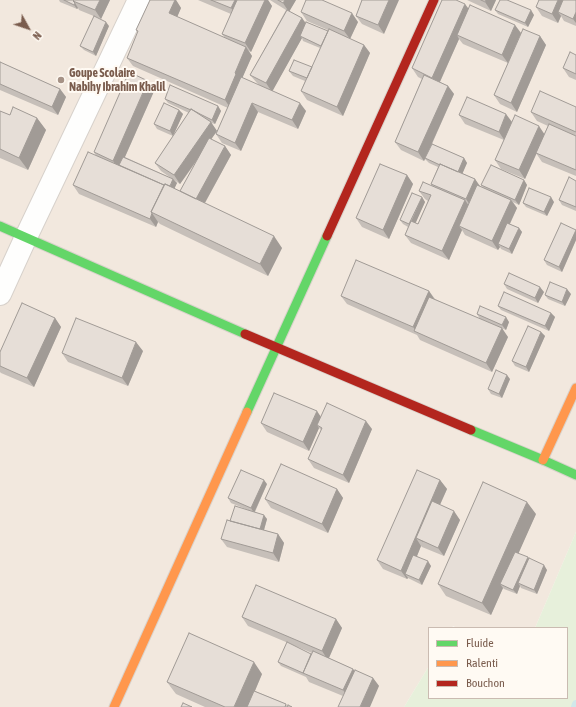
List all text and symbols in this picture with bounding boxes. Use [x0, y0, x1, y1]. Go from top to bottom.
north arrow [8, 8, 48, 48]
text: N [31, 29, 44, 42]
place label: Goupe Scolaire Nabihy Ibrahim Khalil [69, 66, 165, 94]
marker: Goupe Scolaire Nabihy Ibrahim Khalil [56, 75, 66, 85]
legend [428, 627, 568, 699]
text: Fluide [466, 636, 494, 650]
text: Ralenti [466, 656, 498, 670]
text: Bouchon [466, 676, 505, 690]

